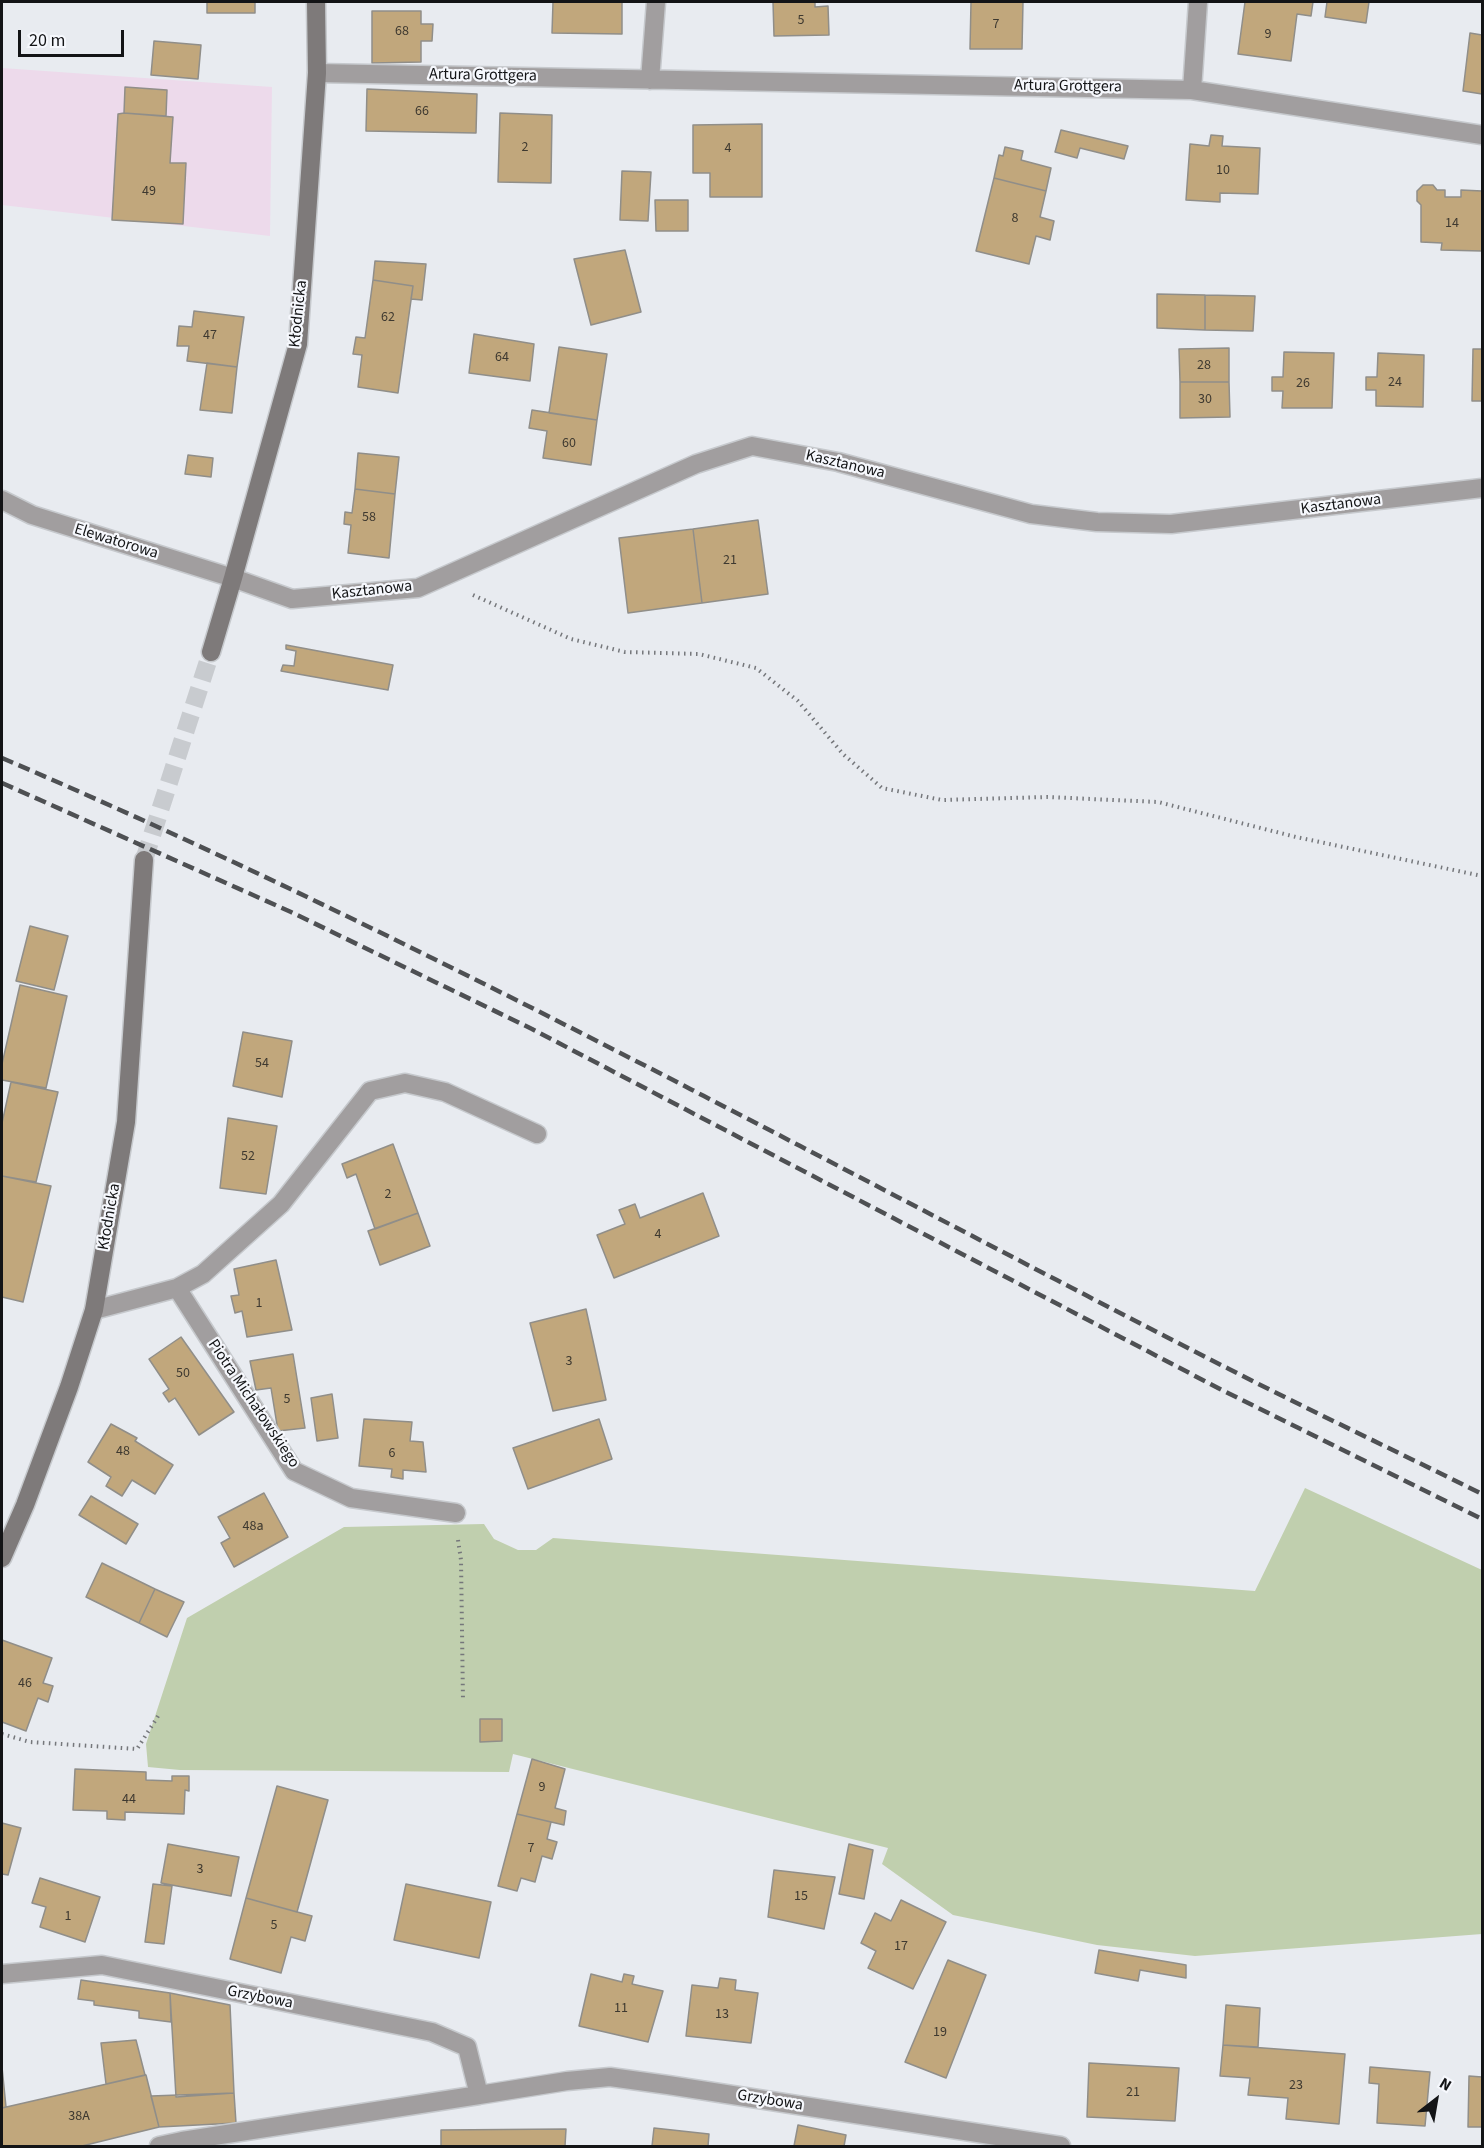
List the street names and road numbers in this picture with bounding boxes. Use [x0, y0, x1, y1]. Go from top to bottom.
street label: Artura Grottgera [429, 65, 537, 87]
street label: Artura Grottgera [1014, 76, 1122, 98]
street label: Kłodnicka [286, 279, 312, 349]
street label: Kasztanowa [804, 447, 886, 483]
street label: Kasztanowa [1300, 491, 1382, 519]
street label: Elewatorowa [72, 520, 160, 564]
street label: Kasztanowa [331, 577, 413, 605]
street label: Kłodnicka [95, 1182, 125, 1252]
street label: Piotra Michałowskiego [203, 1336, 303, 1472]
street label: Grzybowa [226, 1982, 294, 2014]
street label: Grzybowa [736, 2086, 804, 2116]

